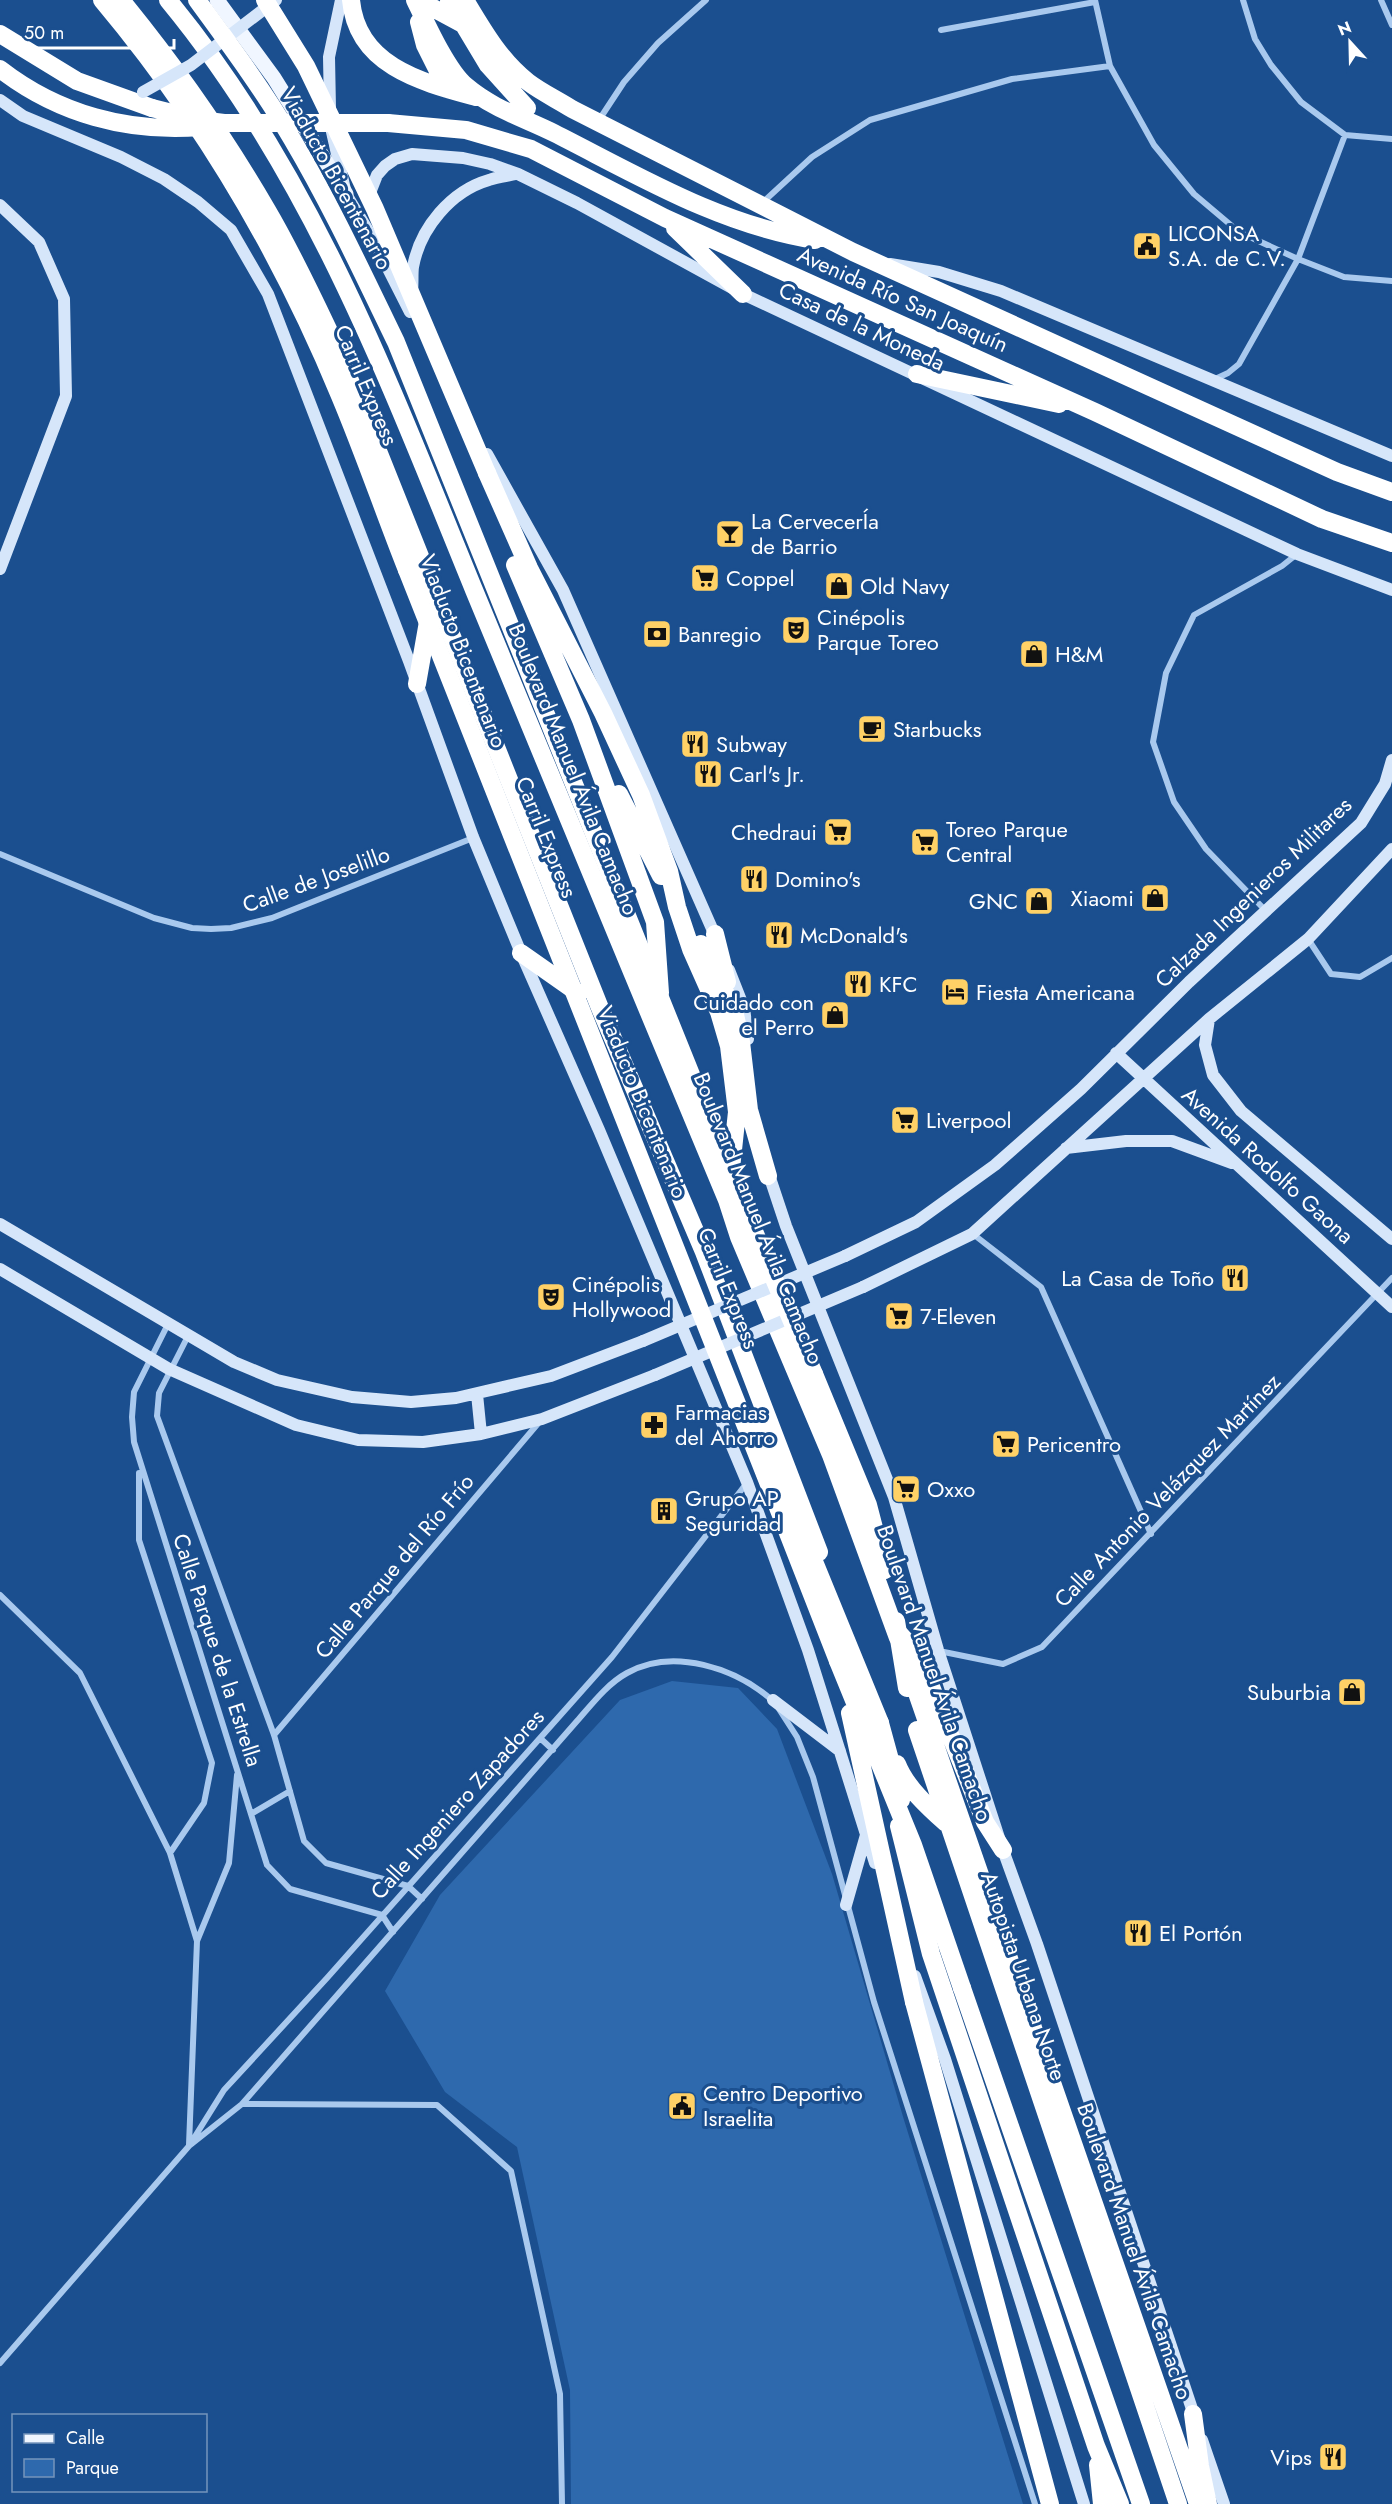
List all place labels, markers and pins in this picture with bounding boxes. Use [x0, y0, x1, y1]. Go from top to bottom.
place label: LICONSA S.A. de C.V. [1168, 217, 1286, 274]
public building icon: LICONSA S.A. de C.V. [1131, 230, 1163, 262]
place label: La CervecerÍa de Barrio [751, 505, 879, 562]
bar icon: La CervecerÍa de Barrio [714, 518, 746, 550]
supermarket icon: Coppel [689, 562, 721, 594]
place label: Coppel [726, 562, 795, 594]
shop icon: Old Navy [823, 570, 855, 602]
place label: Old Navy [860, 570, 949, 602]
place label: Cinépolis Parque Toreo [817, 601, 939, 658]
theatre icon: Cinépolis Parque Toreo [780, 614, 812, 646]
bank icon: Banregio [641, 618, 673, 650]
place label: Banregio [678, 618, 761, 650]
shop icon: H&M [1018, 638, 1050, 670]
place label: H&M [1055, 638, 1103, 670]
cafe icon: Starbucks [856, 713, 888, 745]
place label: Starbucks [893, 713, 982, 745]
restaurant icon: Subway [679, 728, 711, 760]
place label: Subway [716, 728, 787, 760]
restaurant icon: Carl's Jr. [692, 758, 724, 790]
place label: Carl's Jr. [729, 758, 805, 790]
place label: Toreo Parque Central [946, 813, 1068, 870]
place label: Chedraui [731, 816, 817, 848]
supermarket icon: Chedraui [822, 816, 854, 848]
supermarket icon: Toreo Parque Central [909, 826, 941, 858]
restaurant icon: Domino's [738, 863, 770, 895]
place label: Domino's [775, 863, 861, 895]
place label: Xiaomi [1071, 882, 1134, 914]
shop icon: Xiaomi [1139, 882, 1171, 914]
place label: GNC [969, 885, 1018, 917]
shop icon: GNC [1023, 885, 1055, 917]
restaurant icon: McDonald's [763, 919, 795, 951]
place label: McDonald's [800, 919, 908, 951]
restaurant icon: KFC [842, 968, 874, 1000]
place label: KFC [879, 968, 918, 1000]
hotel icon: Fiesta Americana [939, 976, 971, 1008]
place label: Fiesta Americana [976, 976, 1135, 1008]
place label: Cuidado con el Perro [693, 986, 814, 1043]
shop icon: Cuidado con el Perro [819, 999, 851, 1031]
supermarket icon: Liverpool [889, 1104, 921, 1136]
place label: Liverpool [926, 1104, 1011, 1136]
place label: La Casa de Toño [1061, 1262, 1214, 1294]
restaurant icon: La Casa de Toño [1219, 1262, 1251, 1294]
place label: Cinépolis Hollywood [572, 1268, 671, 1325]
theatre icon: Cinépolis Hollywood [535, 1281, 567, 1313]
supermarket icon: 7-Eleven [883, 1300, 915, 1332]
place label: 7-Eleven [920, 1300, 997, 1332]
place label: Farmacias del Ahorro [675, 1396, 775, 1453]
pharmacy icon: Farmacias del Ahorro [638, 1409, 670, 1441]
supermarket icon: Pericentro [990, 1428, 1022, 1460]
place label: Pericentro [1027, 1428, 1121, 1460]
supermarket icon: Oxxo [890, 1473, 922, 1505]
place label: Oxxo [927, 1473, 975, 1505]
place label: Grupo AP Seguridad [685, 1482, 781, 1539]
building icon: Grupo AP Seguridad [648, 1495, 680, 1527]
place label: Suburbia [1247, 1676, 1331, 1708]
shop icon: Suburbia [1336, 1676, 1368, 1708]
restaurant icon: El Portón [1122, 1917, 1154, 1949]
place label: El Portón [1159, 1917, 1243, 1949]
place label: Centro Deportivo Israelita [703, 2077, 863, 2134]
public building icon: Centro Deportivo Israelita [666, 2090, 698, 2122]
place label: Vips [1270, 2441, 1312, 2473]
restaurant icon: Vips [1317, 2441, 1349, 2473]

